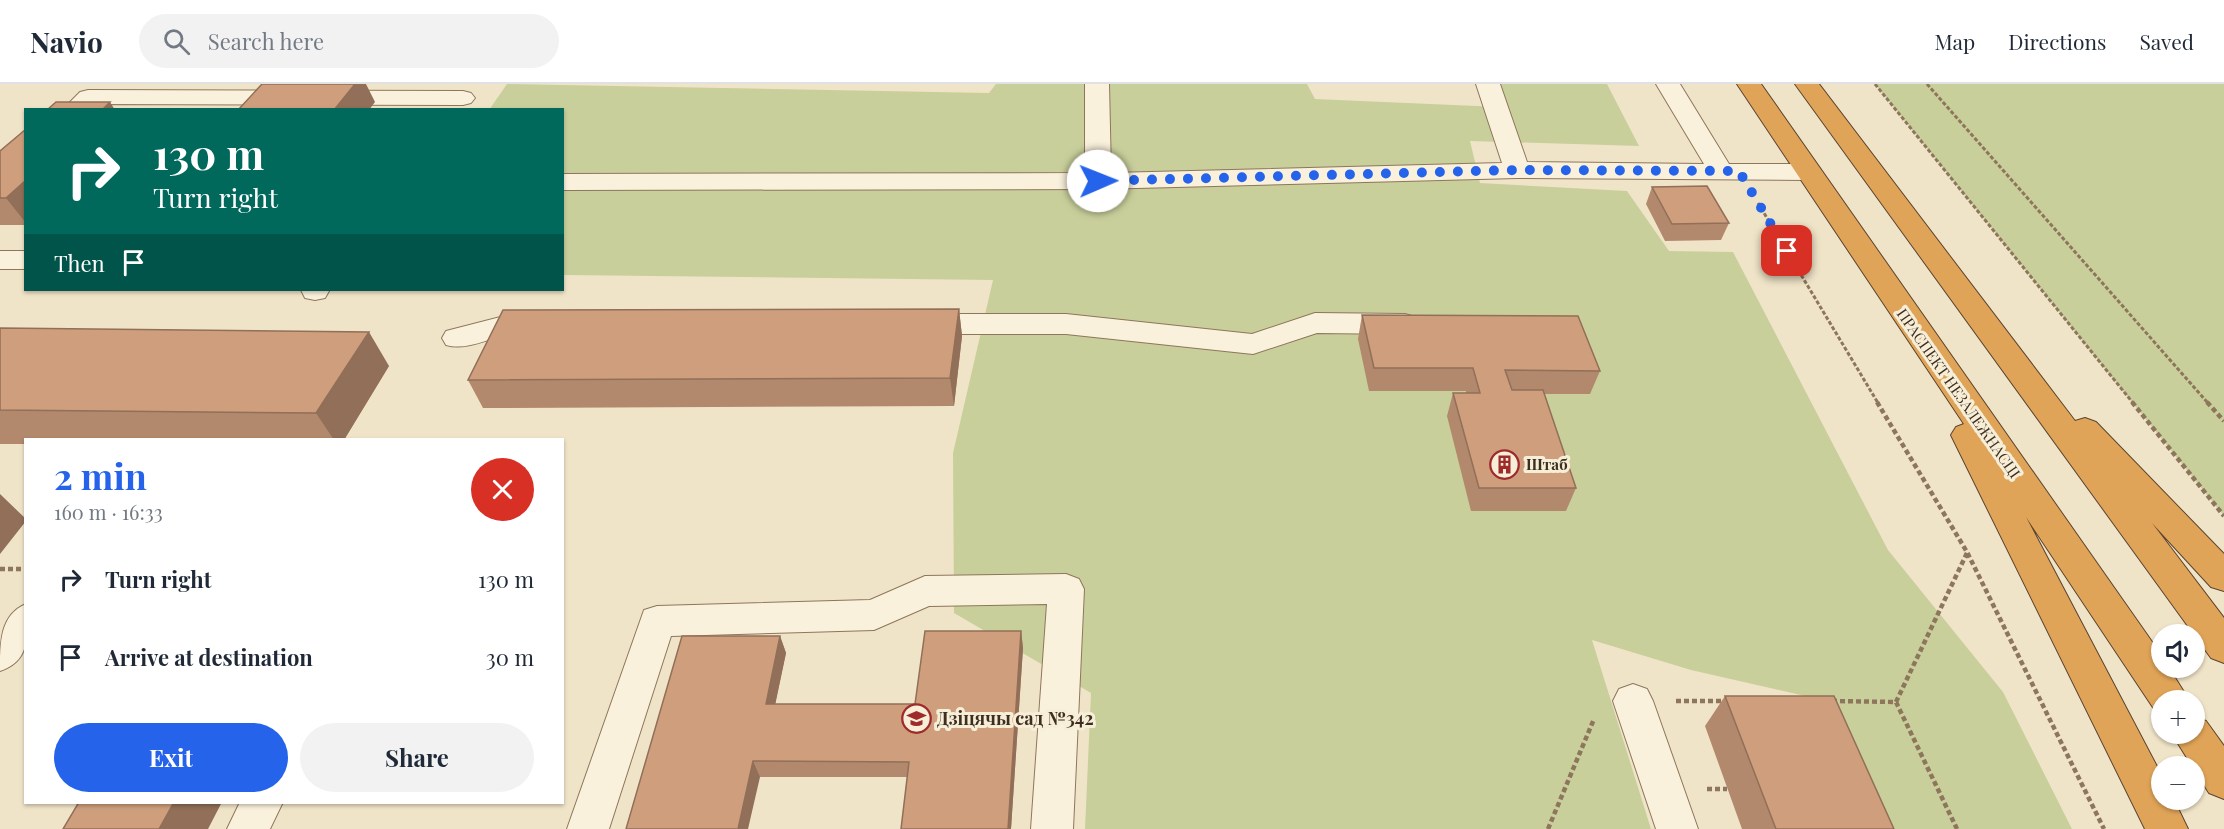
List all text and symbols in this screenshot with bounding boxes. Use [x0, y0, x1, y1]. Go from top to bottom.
search box [139, 14, 559, 68]
text: Navio [30, 23, 103, 60]
icon: search [160, 25, 193, 58]
text: Search here [208, 26, 324, 56]
text: Map [1934, 27, 1975, 55]
text: Directions [2008, 27, 2106, 55]
text: Saved [2139, 27, 2194, 55]
text: 130 m [153, 125, 264, 181]
icon: right [54, 132, 132, 210]
position arrow [1066, 149, 1130, 213]
text: Turn right [153, 179, 278, 215]
pin [1761, 225, 1812, 276]
icon: arrive [1770, 234, 1803, 267]
icon: arrive [117, 246, 150, 279]
text: Then [54, 248, 105, 278]
street label: ПРАСПЕКТ НЕЗАЛЕЖНАСЦІ [1893, 304, 2025, 482]
building icon: Штаб [1489, 448, 1521, 480]
text: 2 min [54, 451, 147, 499]
place label: Штаб [1526, 454, 1568, 474]
button: close [471, 458, 534, 521]
text: 160 m · 16:33 [54, 498, 163, 525]
icon: right [54, 563, 87, 596]
text: Turn right [105, 564, 211, 594]
text: 130 m [478, 564, 534, 594]
map controls [2151, 624, 2205, 810]
button: sound [2151, 624, 2205, 678]
icon: arrive [54, 641, 87, 674]
text: Arrive at destination [105, 642, 313, 672]
text: 30 m [486, 642, 534, 672]
button: + [2151, 690, 2205, 744]
school or university icon: Дзіцячы сад №342 [900, 702, 932, 734]
place label: Дзіцячы сад №342 [937, 706, 1094, 730]
button: Exit [54, 723, 288, 792]
button: Share [300, 723, 534, 792]
button: − [2151, 756, 2205, 810]

